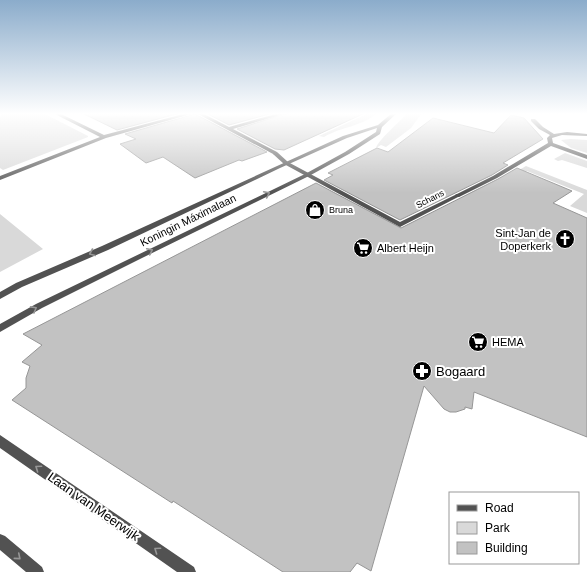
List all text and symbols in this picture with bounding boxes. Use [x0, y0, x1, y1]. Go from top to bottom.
street label: Schans [414, 188, 446, 210]
one-way arrow [263, 191, 271, 199]
street label: Koningin Máximalaan [138, 192, 238, 248]
shop icon: Bruna [304, 199, 326, 221]
place label: Bruna [329, 205, 353, 215]
place label: Sint-Jan de Doperkerk [495, 227, 551, 252]
church icon: Sint-Jan de Doperkerk [554, 228, 576, 250]
supermarket icon: Albert Heijn [352, 237, 374, 259]
place label: Albert Heijn [377, 242, 434, 254]
one-way arrow [89, 248, 97, 256]
one-way arrow [146, 248, 154, 256]
one-way arrow [30, 307, 37, 314]
supermarket icon: HEMA [467, 331, 489, 353]
place label: HEMA [492, 336, 524, 348]
pharmacy icon: Bogaard [411, 360, 433, 382]
place label: Bogaard [436, 364, 485, 379]
one-way arrow [36, 466, 43, 473]
street label: Laan van Meerwijk [45, 469, 143, 544]
legend [449, 492, 579, 564]
text: Road [485, 501, 514, 515]
text: Park [485, 521, 511, 535]
text: Building [485, 541, 528, 555]
one-way arrow [154, 547, 161, 555]
one-way arrow [14, 552, 21, 559]

